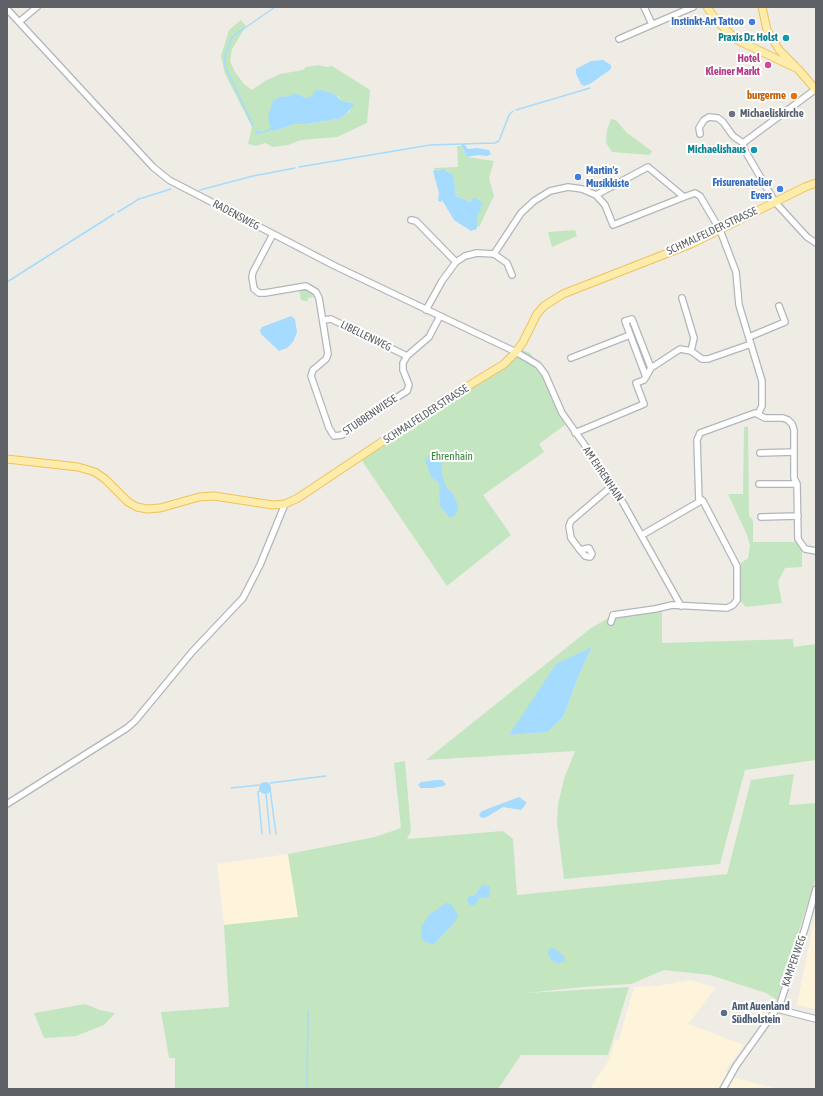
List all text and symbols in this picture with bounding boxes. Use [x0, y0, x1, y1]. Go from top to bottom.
place label: Instinkt-Art Tattoo [671, 15, 744, 29]
marker: Instinkt-Art Tattoo [747, 17, 757, 27]
place label: Praxis Dr. Holst [718, 31, 778, 45]
marker: Praxis Dr. Holst [781, 33, 791, 43]
place label: Hotel Kleiner Markt [705, 52, 760, 78]
marker: Hotel Kleiner Markt [763, 60, 773, 70]
place label: burgerme [747, 89, 786, 103]
marker: burgerme [789, 91, 799, 101]
place label: Michaeliskirche [740, 107, 804, 121]
marker: Michaeliskirche [727, 109, 737, 119]
place label: Michaelishaus [688, 143, 746, 157]
marker: Michaelishaus [749, 145, 759, 155]
place label: Martin's Musikkiste [586, 164, 629, 190]
marker: Martin's Musikkiste [573, 172, 583, 182]
place label: Frisurenatelier Evers [712, 176, 772, 202]
marker: Frisurenatelier Evers [775, 184, 785, 194]
street label: RADENSWEG [210, 197, 262, 233]
street label: SCHMALFELDER STRASSE [665, 204, 759, 258]
street label: LIBELLENWEG [338, 318, 394, 354]
street label: SCHMALFELDER STRASSE [381, 382, 471, 446]
street label: STUBBENWIESE [340, 392, 400, 438]
street label: AM EHRENHAIN [580, 444, 626, 504]
park label: Ehrenhain [431, 450, 473, 464]
street label: KAMPER WEG [779, 933, 809, 989]
place label: Amt Auenland Südholstein [732, 1000, 790, 1026]
marker: Amt Auenland Südholstein [719, 1008, 729, 1018]

